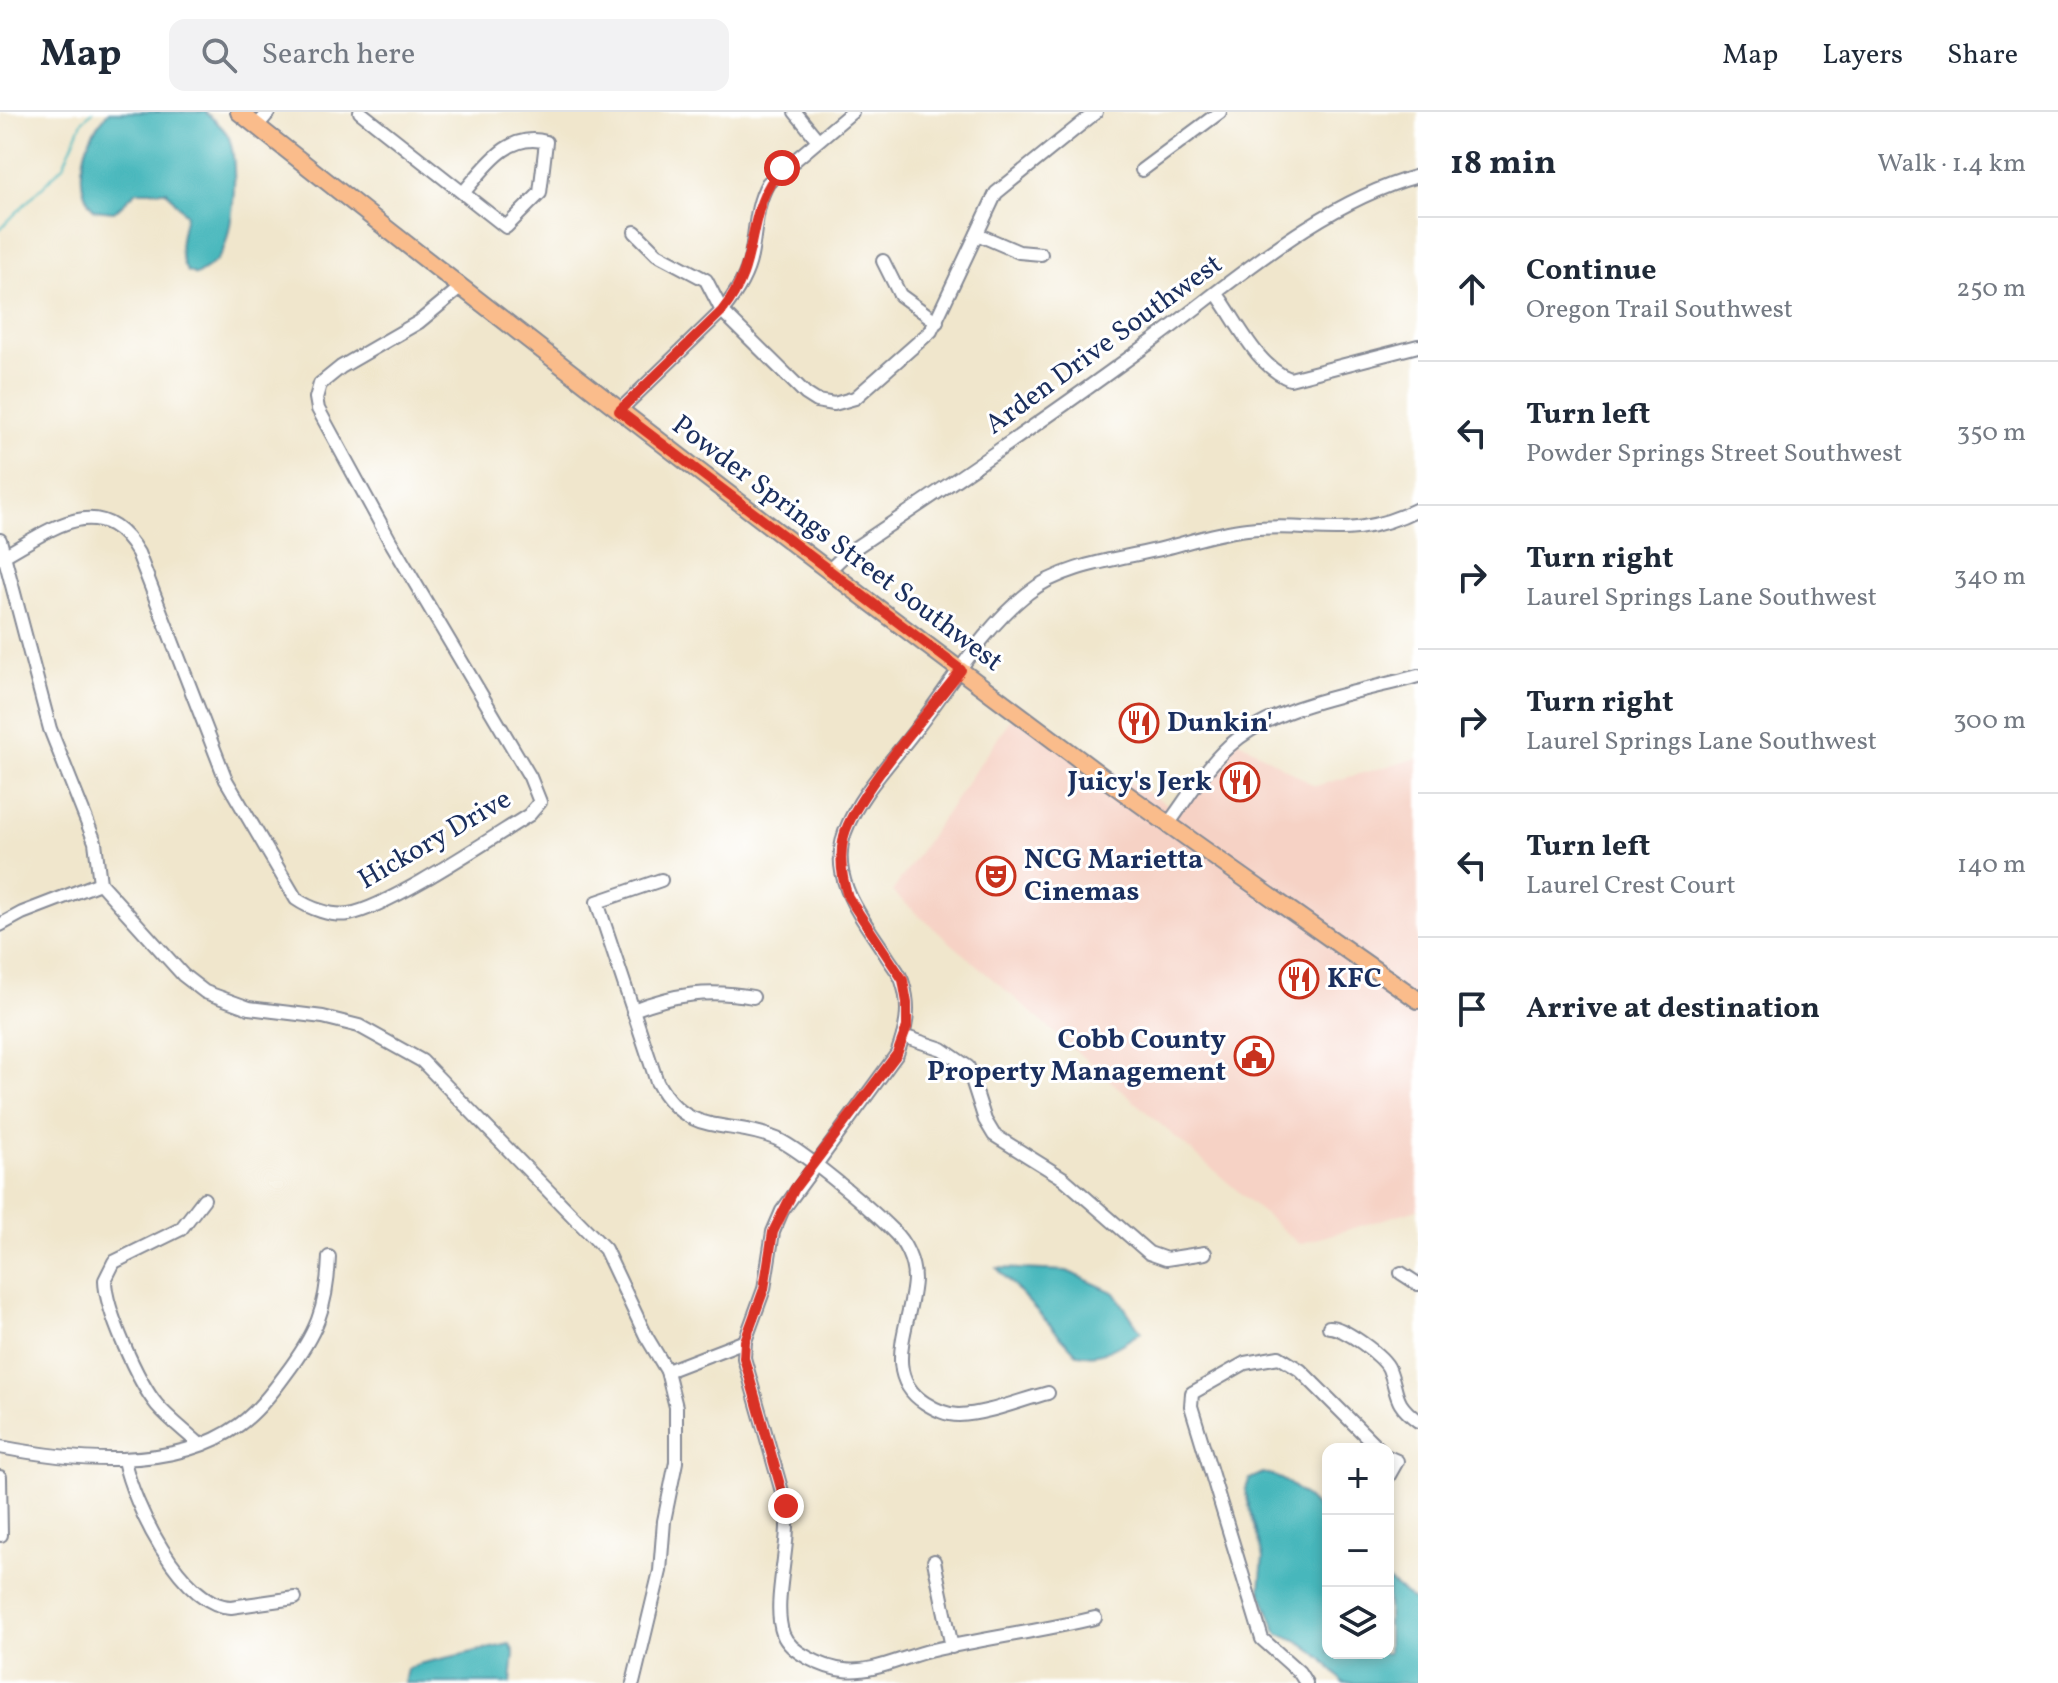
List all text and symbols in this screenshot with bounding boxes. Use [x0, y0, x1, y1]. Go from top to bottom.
search box [169, 19, 729, 91]
text: Map [40, 29, 121, 82]
icon: search [197, 33, 241, 77]
text: Search here [261, 34, 415, 76]
text: Map [1722, 36, 1778, 75]
text: Layers [1822, 36, 1903, 75]
text: Share [1947, 36, 2018, 75]
text: 18 min [1450, 141, 1556, 188]
text: Walk · 1.4 km [1877, 146, 2026, 182]
route start [764, 150, 800, 186]
street label: Arden Drive Southwest [977, 246, 1231, 444]
text: Continue [1526, 250, 1657, 292]
icon: ahead [1450, 267, 1494, 311]
text: 250 m [1956, 271, 2026, 307]
text: Oregon Trail Southwest [1526, 292, 1793, 328]
text: Turn left [1526, 394, 1650, 436]
street label: Powder Springs Street Southwest [663, 406, 1011, 682]
icon: left [1450, 411, 1494, 455]
text: 350 m [1957, 415, 2026, 451]
text: Powder Springs Street Southwest [1526, 436, 1902, 472]
text: Turn right [1526, 538, 1674, 580]
icon: right [1450, 555, 1494, 599]
text: 340 m [1954, 559, 2026, 595]
text: Laurel Springs Lane Southwest [1526, 580, 1877, 616]
text: Turn right [1526, 682, 1674, 724]
icon: right [1450, 699, 1494, 743]
restaurant icon: Dunkin' [1118, 702, 1160, 744]
text: 300 m [1953, 703, 2026, 739]
place label: Dunkin' [1167, 704, 1273, 743]
text: Laurel Springs Lane Southwest [1526, 724, 1877, 760]
restaurant icon: Juicy's Jerk [1219, 761, 1261, 803]
place label: Juicy's Jerk [1067, 763, 1212, 802]
street label: Hickory Drive [351, 780, 519, 900]
text: Turn left [1526, 826, 1650, 868]
place label: NCG Marietta Cinemas [1024, 841, 1203, 912]
icon: left [1450, 843, 1494, 887]
text: 140 m [1957, 847, 2026, 883]
theatre icon: NCG Marietta Cinemas [975, 855, 1017, 897]
text: Laurel Crest Court [1526, 868, 1736, 904]
restaurant icon: KFC [1278, 958, 1320, 1000]
place label: KFC [1327, 960, 1382, 999]
icon: arrive [1450, 987, 1494, 1031]
text: Arrive at destination [1526, 988, 1820, 1030]
place label: Cobb County Property Management [927, 1021, 1226, 1092]
public building icon: Cobb County Property Management [1233, 1035, 1275, 1077]
map controls [1322, 1443, 1394, 1659]
button: + [1322, 1443, 1394, 1515]
route end [768, 1488, 804, 1524]
button: − [1322, 1515, 1394, 1587]
button: layers [1322, 1587, 1394, 1659]

